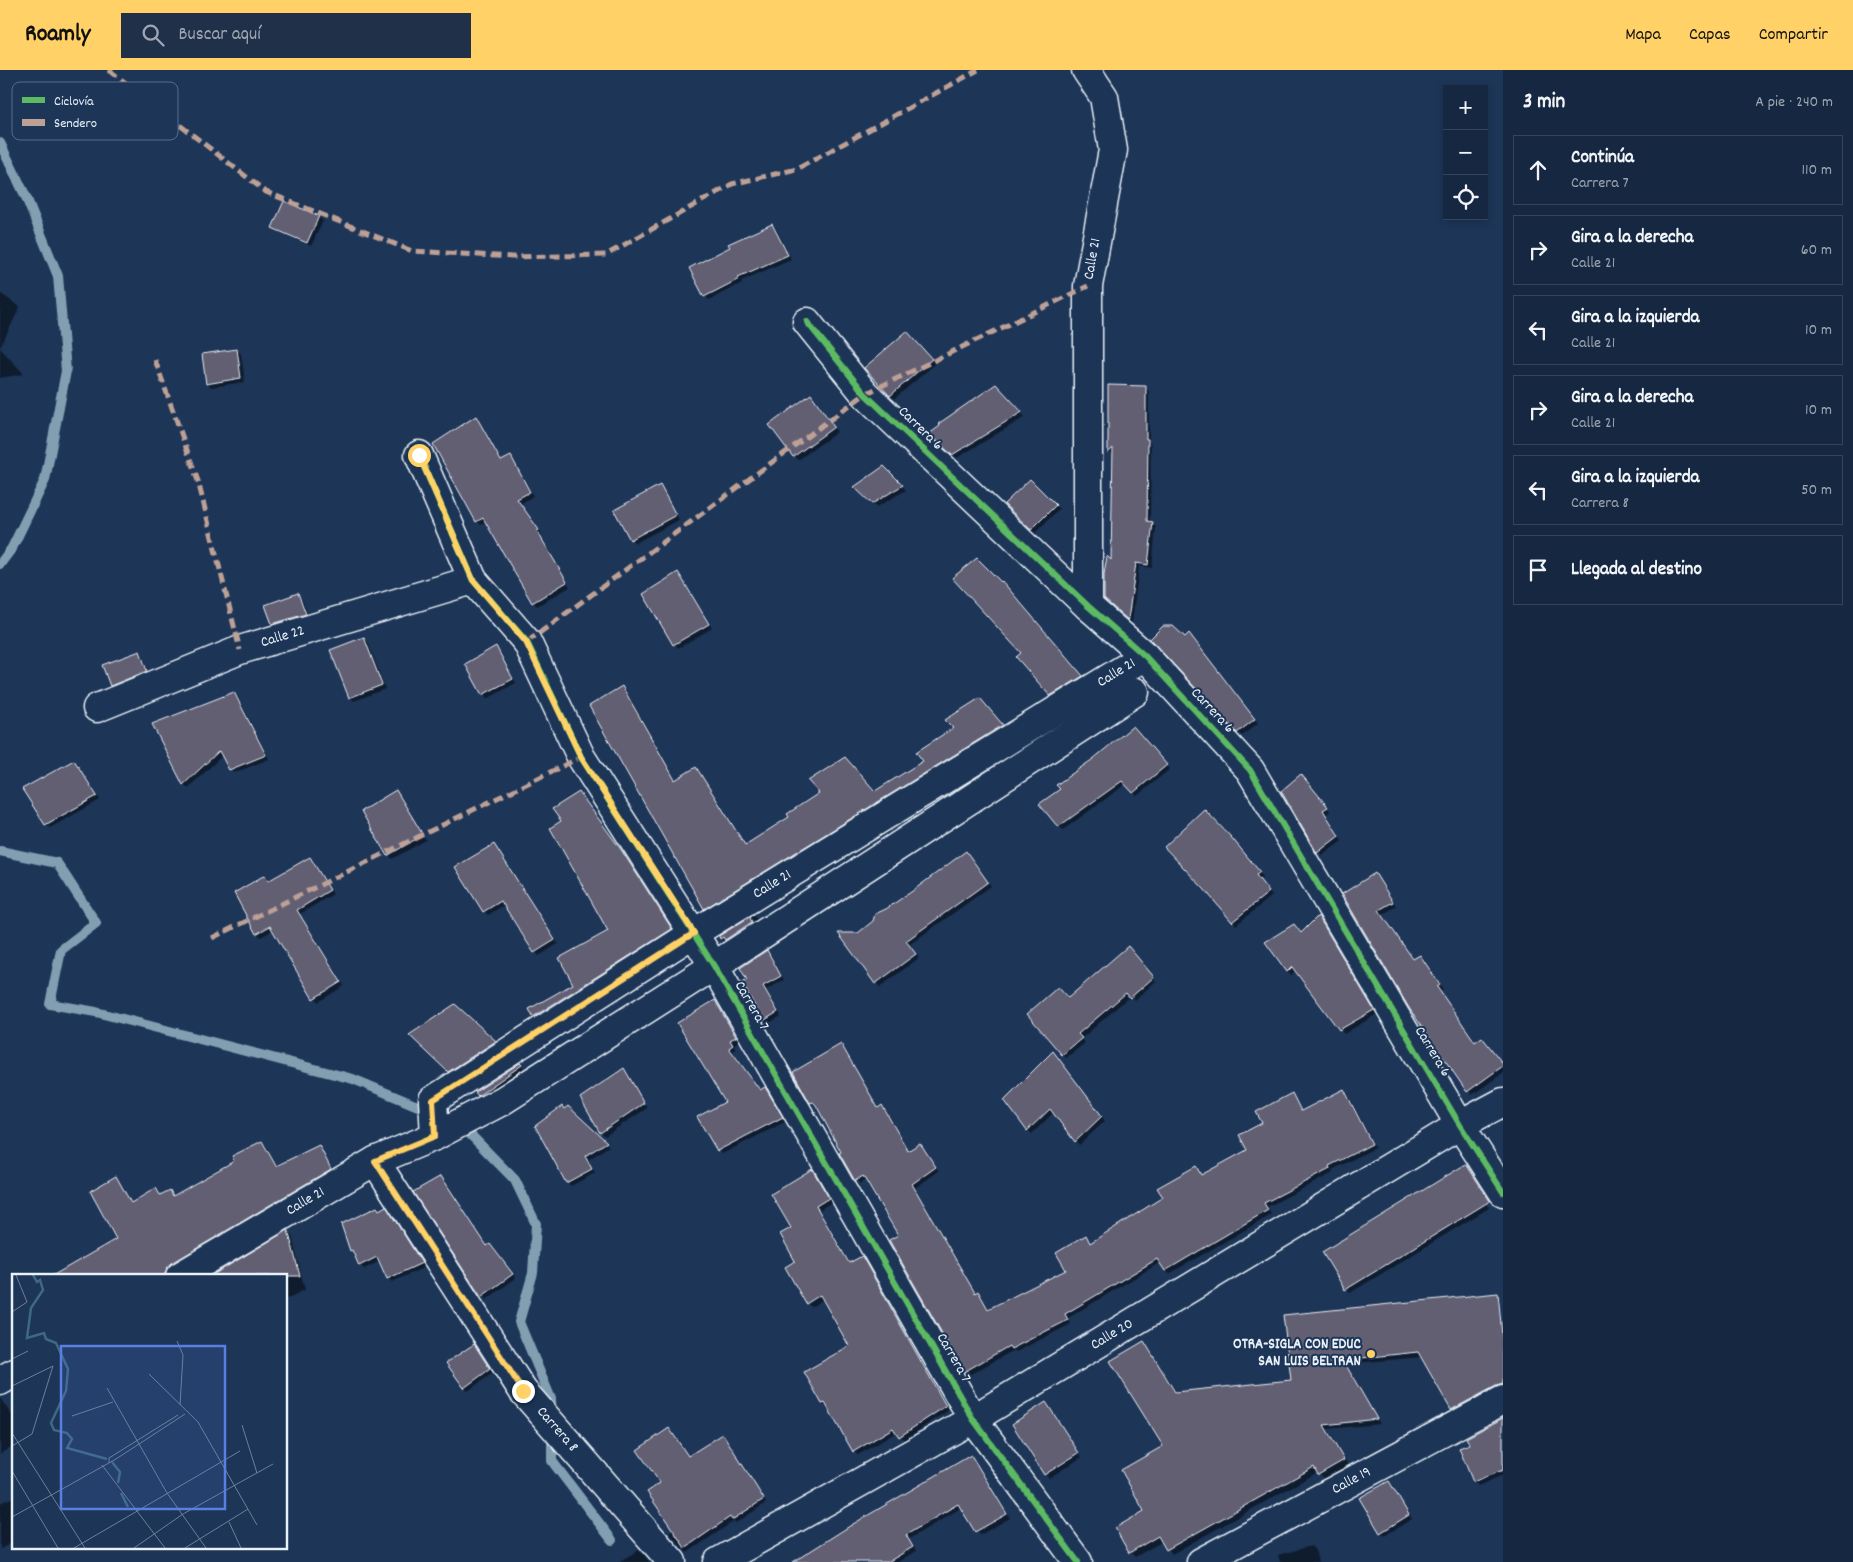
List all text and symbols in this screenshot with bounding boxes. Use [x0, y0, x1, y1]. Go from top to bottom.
search box [121, 13, 471, 58]
text: Roamly [25, 18, 91, 52]
icon: search [139, 21, 167, 49]
text: Buscar aquí [179, 22, 261, 49]
text: Mapa [1625, 23, 1661, 48]
text: Capas [1689, 23, 1731, 48]
text: Compartir [1759, 23, 1828, 48]
legend [12, 82, 178, 140]
map controls [1443, 85, 1488, 220]
button: + [1443, 85, 1488, 130]
text: 3 min [1523, 88, 1565, 118]
text: A pie · 240 m [1755, 91, 1833, 114]
text: Ciclovía [54, 92, 94, 112]
text: Sendero [54, 114, 97, 134]
button: − [1443, 130, 1488, 175]
text: Continúa [1571, 145, 1634, 172]
icon: ahead [1524, 156, 1552, 184]
text: 110 m [1802, 159, 1832, 182]
text: Carrera 7 [1571, 172, 1629, 195]
button: locate [1443, 175, 1488, 220]
text: Gira a la derecha [1571, 225, 1693, 252]
icon: right [1524, 236, 1552, 264]
street label: Calle 21 [1079, 237, 1107, 281]
text: 60 m [1801, 239, 1832, 262]
text: Calle 21 [1571, 252, 1615, 275]
text: Gira a la izquierda [1571, 305, 1699, 332]
icon: left [1524, 316, 1552, 344]
text: 10 m [1805, 319, 1832, 342]
text: Calle 21 [1571, 332, 1615, 355]
text: Gira a la derecha [1571, 385, 1693, 412]
icon: right [1524, 396, 1552, 424]
text: 10 m [1805, 399, 1832, 422]
street label: Carrera 6 [892, 402, 948, 456]
text: Calle 21 [1571, 412, 1615, 435]
route start [408, 444, 431, 467]
text: Gira a la izquierda [1571, 465, 1699, 492]
icon: left [1524, 476, 1552, 504]
text: 50 m [1801, 479, 1832, 502]
text: Carrera 8 [1571, 492, 1629, 515]
icon: arrive [1524, 556, 1552, 584]
text: Llegada al destino [1571, 557, 1702, 584]
street label: Calle 22 [258, 620, 307, 654]
street label: Calle 21 [1093, 653, 1140, 694]
street label: Carrera 6 [1185, 683, 1239, 739]
street label: Calle 21 [749, 865, 796, 905]
street label: Carrera 7 [728, 977, 774, 1035]
street label: Carrera 6 [1408, 1023, 1456, 1081]
street label: Calle 21 [282, 1182, 329, 1222]
inset map [12, 1274, 288, 1550]
street label: Calle 20 [1087, 1314, 1138, 1356]
street label: Carrera 7 [930, 1329, 976, 1387]
place label: OTRA-SIGLA CON EDUC SAN LUIS BELTRAN [1233, 1334, 1362, 1373]
marker: OTRA-SIGLA CON EDUC SAN LUIS BELTRAN [1365, 1348, 1377, 1360]
route end [512, 1380, 535, 1403]
street label: Carrera 8 [531, 1402, 583, 1458]
street label: Calle 19 [1328, 1462, 1375, 1501]

